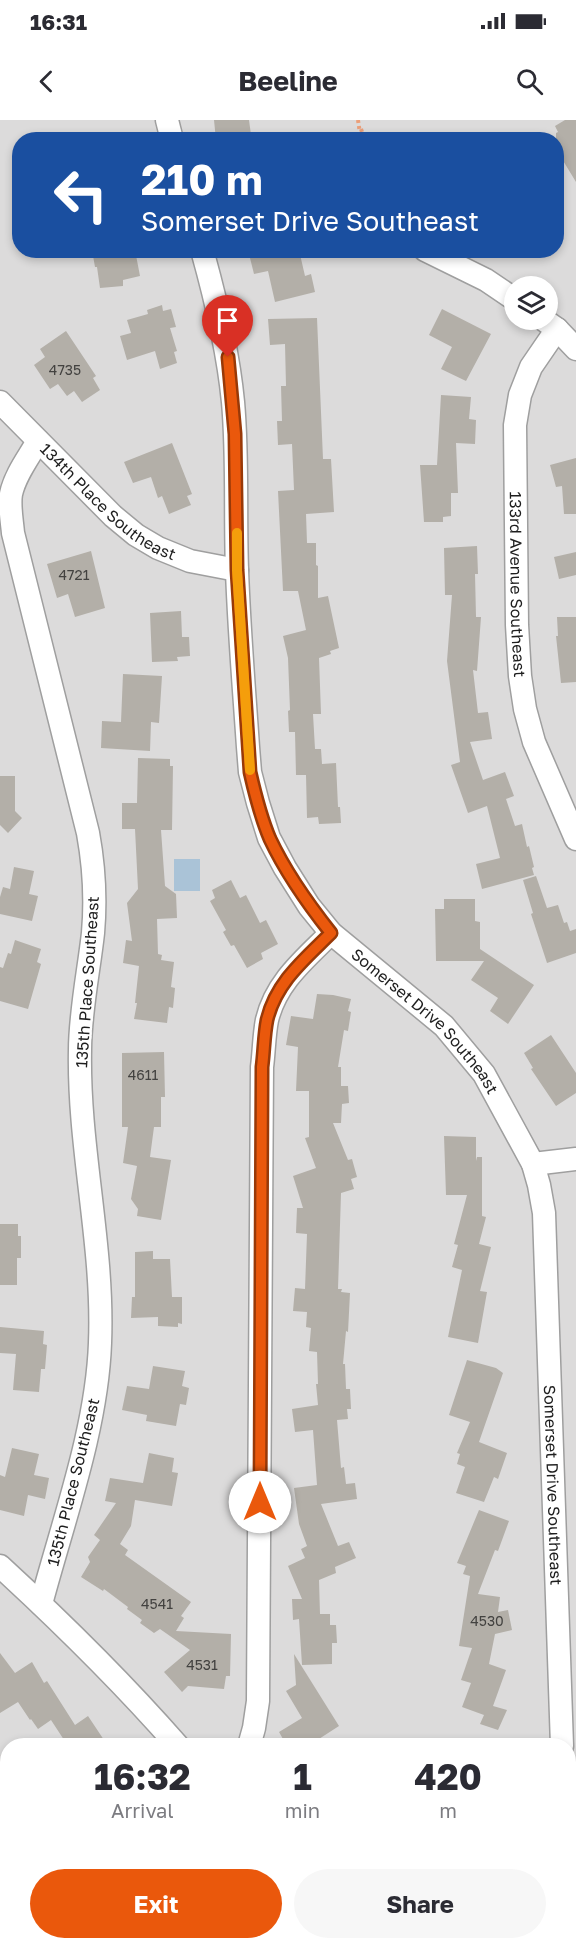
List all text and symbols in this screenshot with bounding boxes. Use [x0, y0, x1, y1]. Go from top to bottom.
text: 16:31 [30, 8, 87, 35]
icon: back [30, 65, 63, 98]
text: Beeline [238, 65, 338, 97]
icon: search [513, 65, 546, 98]
text: 210 m [141, 154, 263, 204]
icon: left [42, 156, 120, 234]
text: Somerset Drive Southeast [141, 205, 479, 237]
map controls [504, 276, 558, 330]
button: layers [504, 276, 558, 330]
pin [202, 295, 253, 357]
icon: arrive [211, 304, 244, 337]
house number: 4735 [49, 361, 81, 378]
street label: 134th Place Southeast [36, 439, 179, 564]
street label: 133rd Avenue Southeast [506, 491, 530, 678]
house number: 4721 [59, 566, 90, 583]
street label: 135th Place Southeast [71, 895, 103, 1069]
street label: Somerset Drive Southeast [347, 944, 503, 1097]
house number: 4611 [128, 1066, 159, 1083]
street label: Somerset Drive Southeast [540, 1384, 567, 1585]
street label: 135th Place Southeast [42, 1396, 104, 1568]
position arrow [228, 1470, 292, 1534]
house number: 4541 [141, 1595, 173, 1612]
house number: 4530 [470, 1612, 504, 1629]
house number: 4531 [186, 1656, 218, 1673]
text: 16:32 [94, 1755, 191, 1798]
text: 1 [293, 1755, 312, 1798]
text: 420 [414, 1755, 482, 1798]
text: Arrival [111, 1798, 174, 1822]
text: min [285, 1798, 320, 1822]
text: m [439, 1798, 457, 1822]
button: Exit [30, 1869, 282, 1938]
button: Share [294, 1869, 546, 1938]

